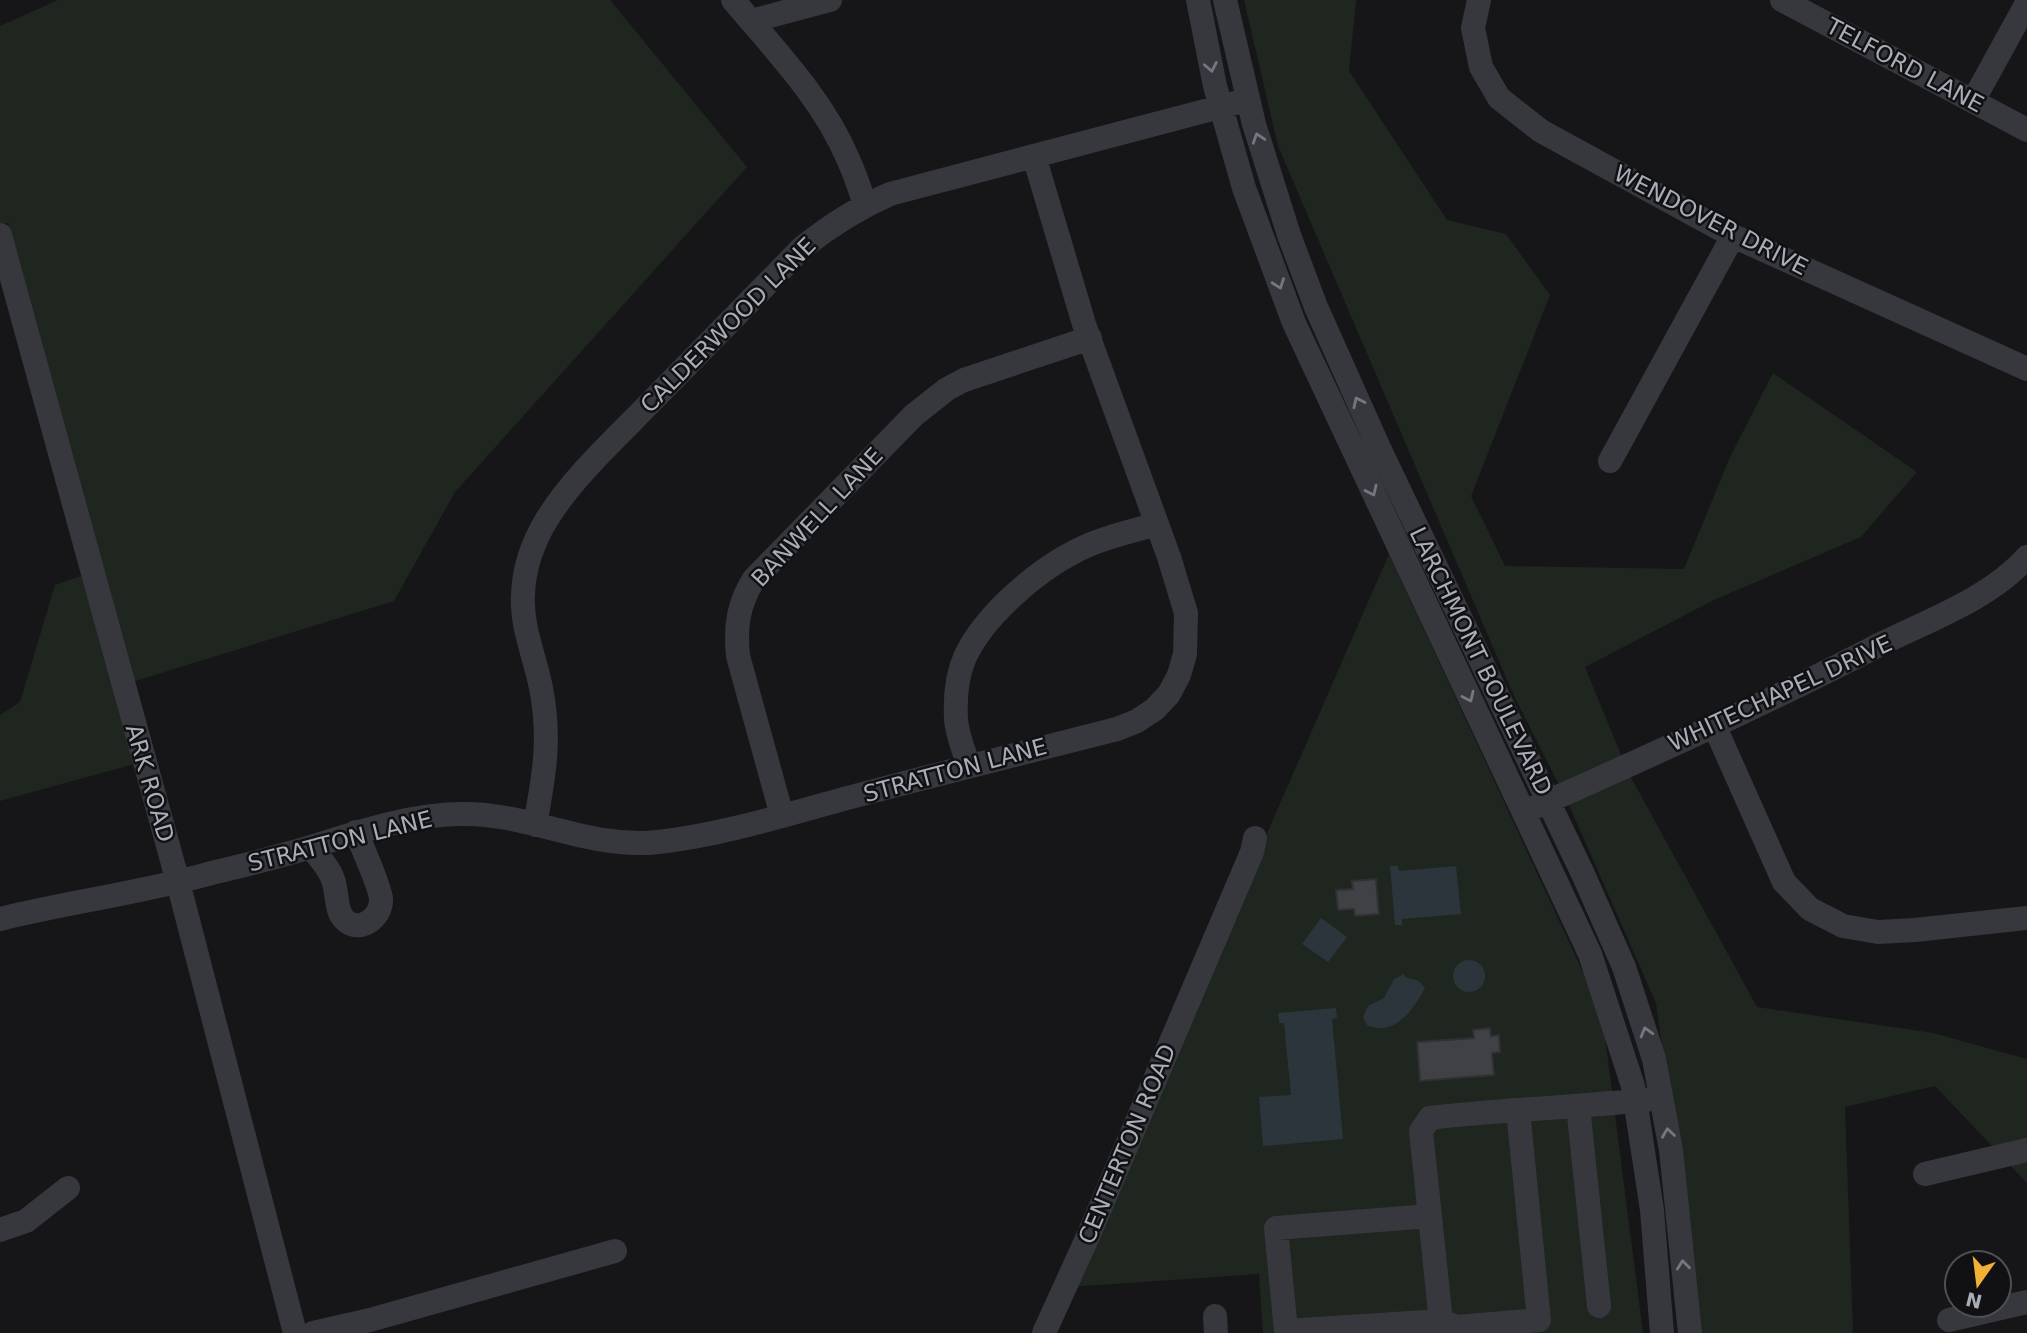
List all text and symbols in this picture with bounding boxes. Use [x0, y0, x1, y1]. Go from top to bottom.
street label: TELFORD LANE [1821, 12, 1988, 117]
one-way arrow [1203, 61, 1218, 73]
one-way arrow [1252, 132, 1267, 144]
street label: WENDOVER DRIVE [1610, 160, 1812, 280]
street label: CALDERWOOD LANE [635, 232, 821, 418]
one-way arrow [1271, 277, 1285, 289]
one-way arrow [1352, 397, 1366, 409]
street label: BANWELL LANE [746, 442, 888, 592]
one-way arrow [1364, 484, 1378, 496]
street label: LARCHMONT BOULEVARD [1405, 523, 1557, 799]
street label: WHITECHAPEL DRIVE [1664, 630, 1896, 756]
one-way arrow [1461, 690, 1475, 702]
street label: ARK ROAD [121, 721, 179, 845]
street label: STRATTON LANE [860, 733, 1050, 807]
street label: STRATTON LANE [245, 806, 435, 876]
one-way arrow [1639, 1026, 1654, 1038]
street label: CENTERTON ROAD [1073, 1040, 1181, 1248]
one-way arrow [1661, 1127, 1676, 1139]
north arrow [1943, 1249, 2013, 1319]
one-way arrow [1676, 1259, 1691, 1271]
text: N [1964, 1288, 1984, 1313]

